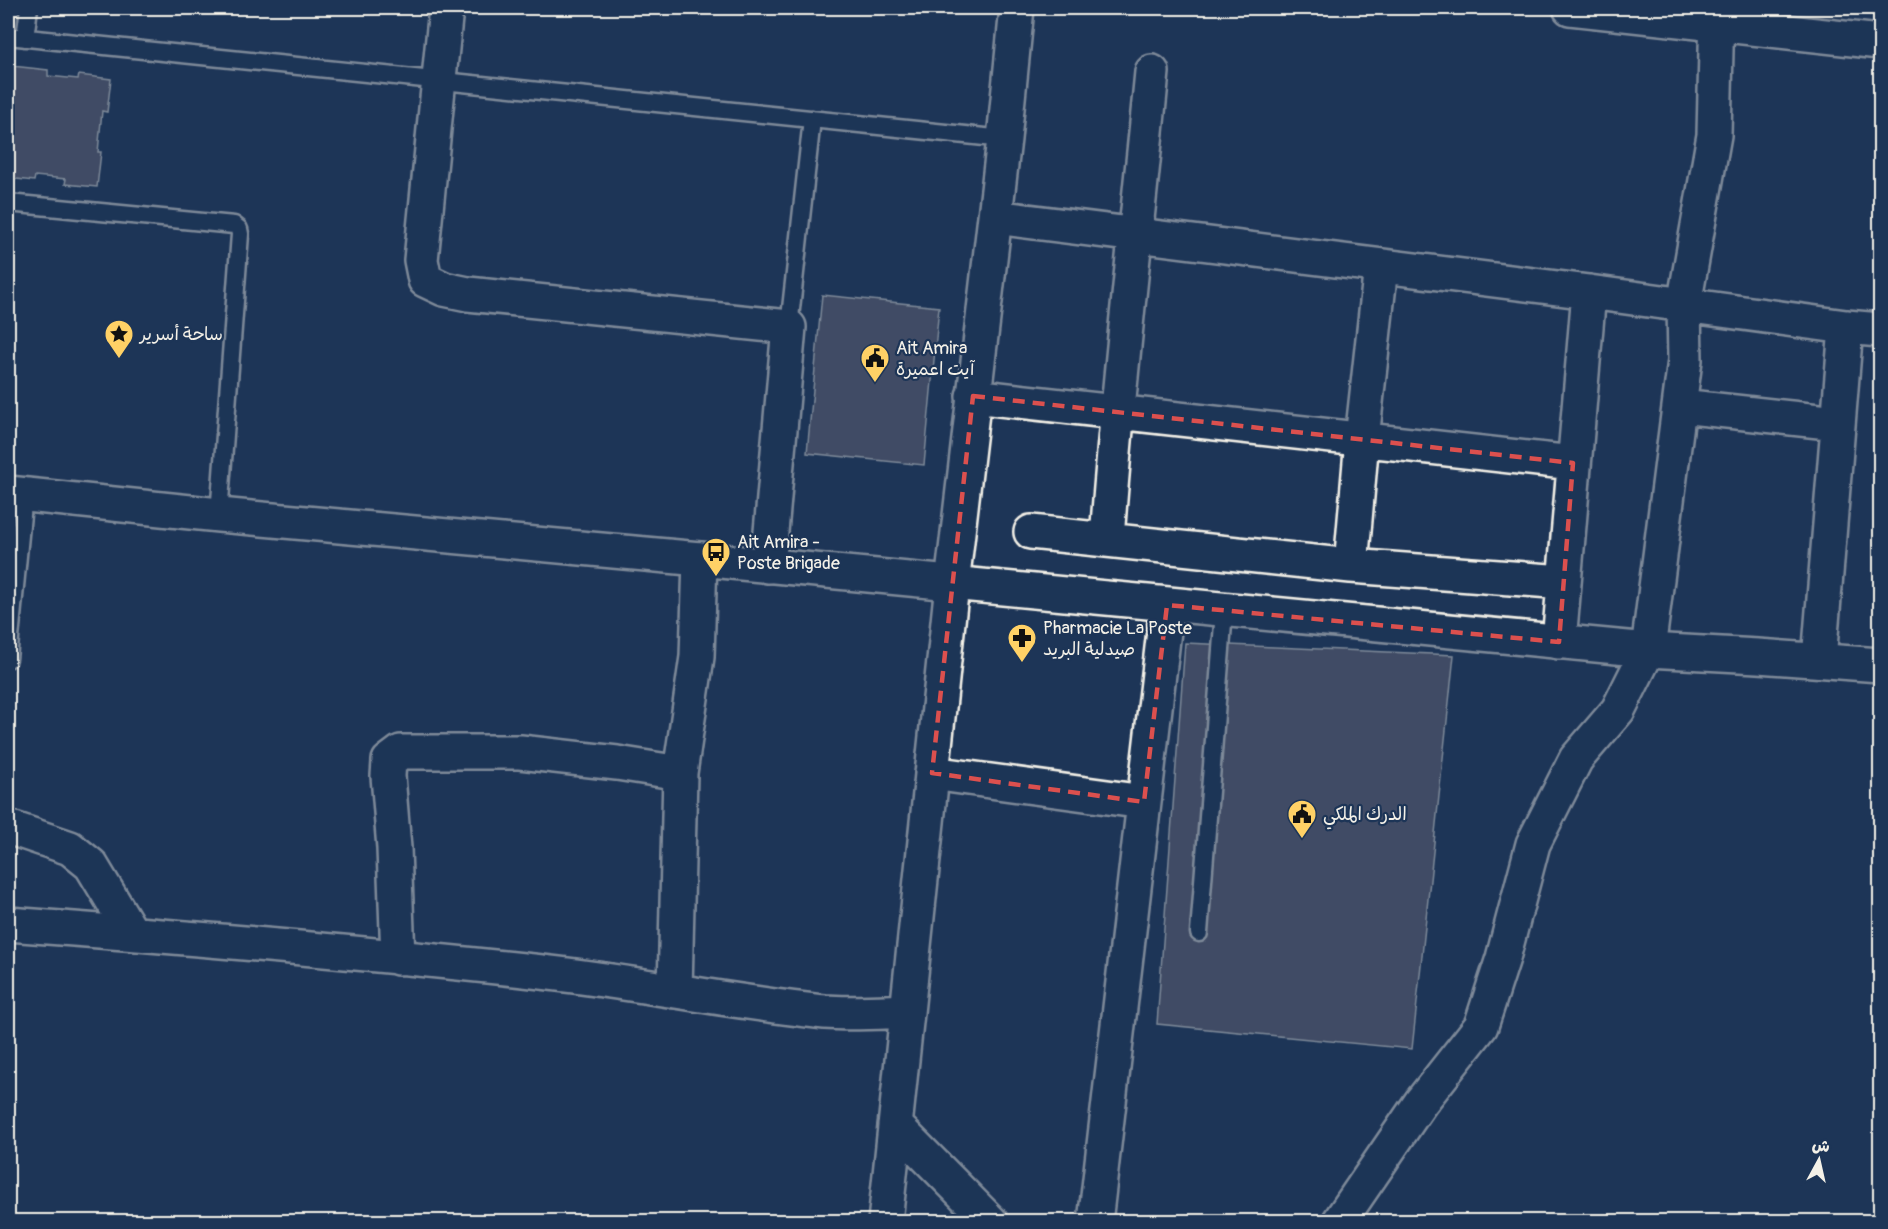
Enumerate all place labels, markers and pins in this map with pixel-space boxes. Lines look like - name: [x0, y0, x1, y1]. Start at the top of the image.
- place icon: ساحة أسرير: [103, 318, 135, 360]
- place label: ساحة أسرير: [138, 323, 223, 346]
- place label: Ait Amira آيت اعميرة: [896, 337, 976, 381]
- public building icon: Ait Amira آيت اعميرة: [859, 342, 891, 384]
- place label: Ait Amira - Poste Brigade: [737, 531, 840, 575]
- bus stop icon: Ait Amira - Poste Brigade: [700, 536, 732, 578]
- place label: Pharmacie La Poste صيدلية البريد: [1043, 617, 1192, 661]
- pharmacy icon: Pharmacie La Poste صيدلية البريد: [1006, 622, 1038, 664]
- public building icon: الدرك الملكي: [1286, 798, 1318, 840]
- place label: الدرك الملكي: [1323, 803, 1407, 830]

